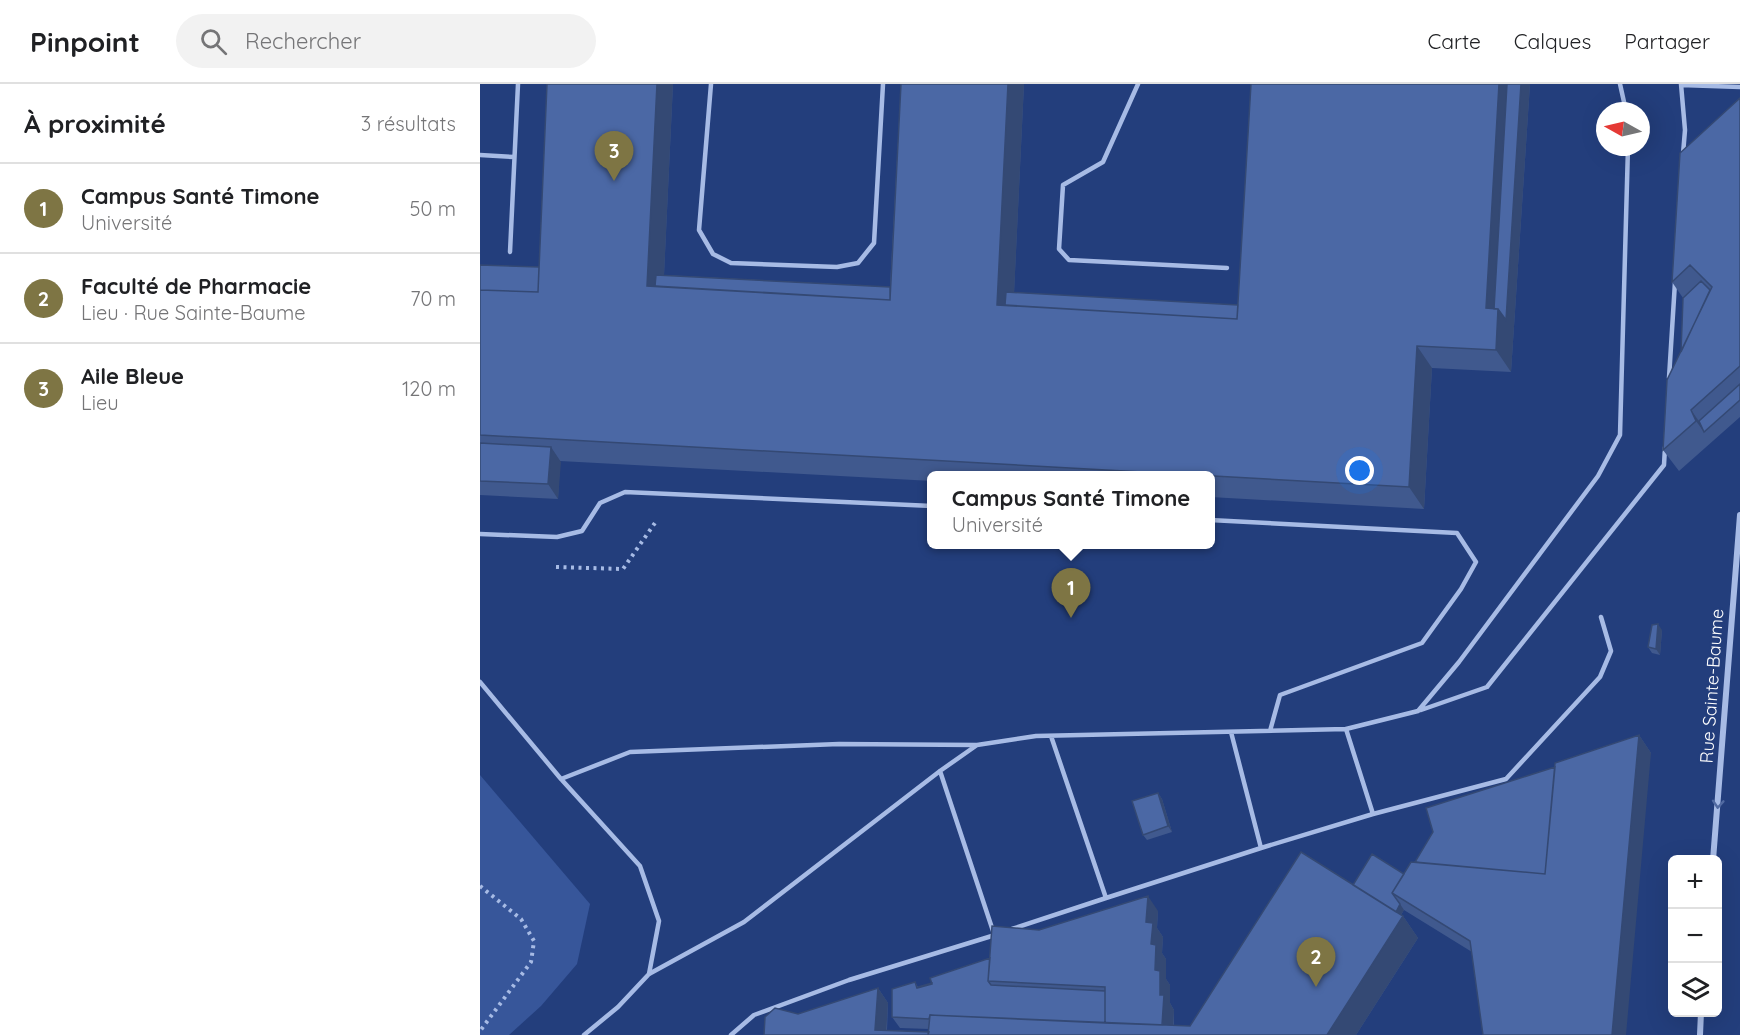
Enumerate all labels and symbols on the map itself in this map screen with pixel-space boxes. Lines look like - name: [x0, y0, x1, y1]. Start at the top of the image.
- north arrow: [1596, 102, 1650, 156]
- pin: 3: [594, 132, 634, 181]
- your location: [1345, 456, 1374, 485]
- pin: 1: [1052, 568, 1090, 618]
- street label: Rue Sainte-Baume: [1695, 608, 1728, 764]
- one-way arrow: [1711, 800, 1724, 809]
- pin: 2: [1296, 938, 1336, 987]

